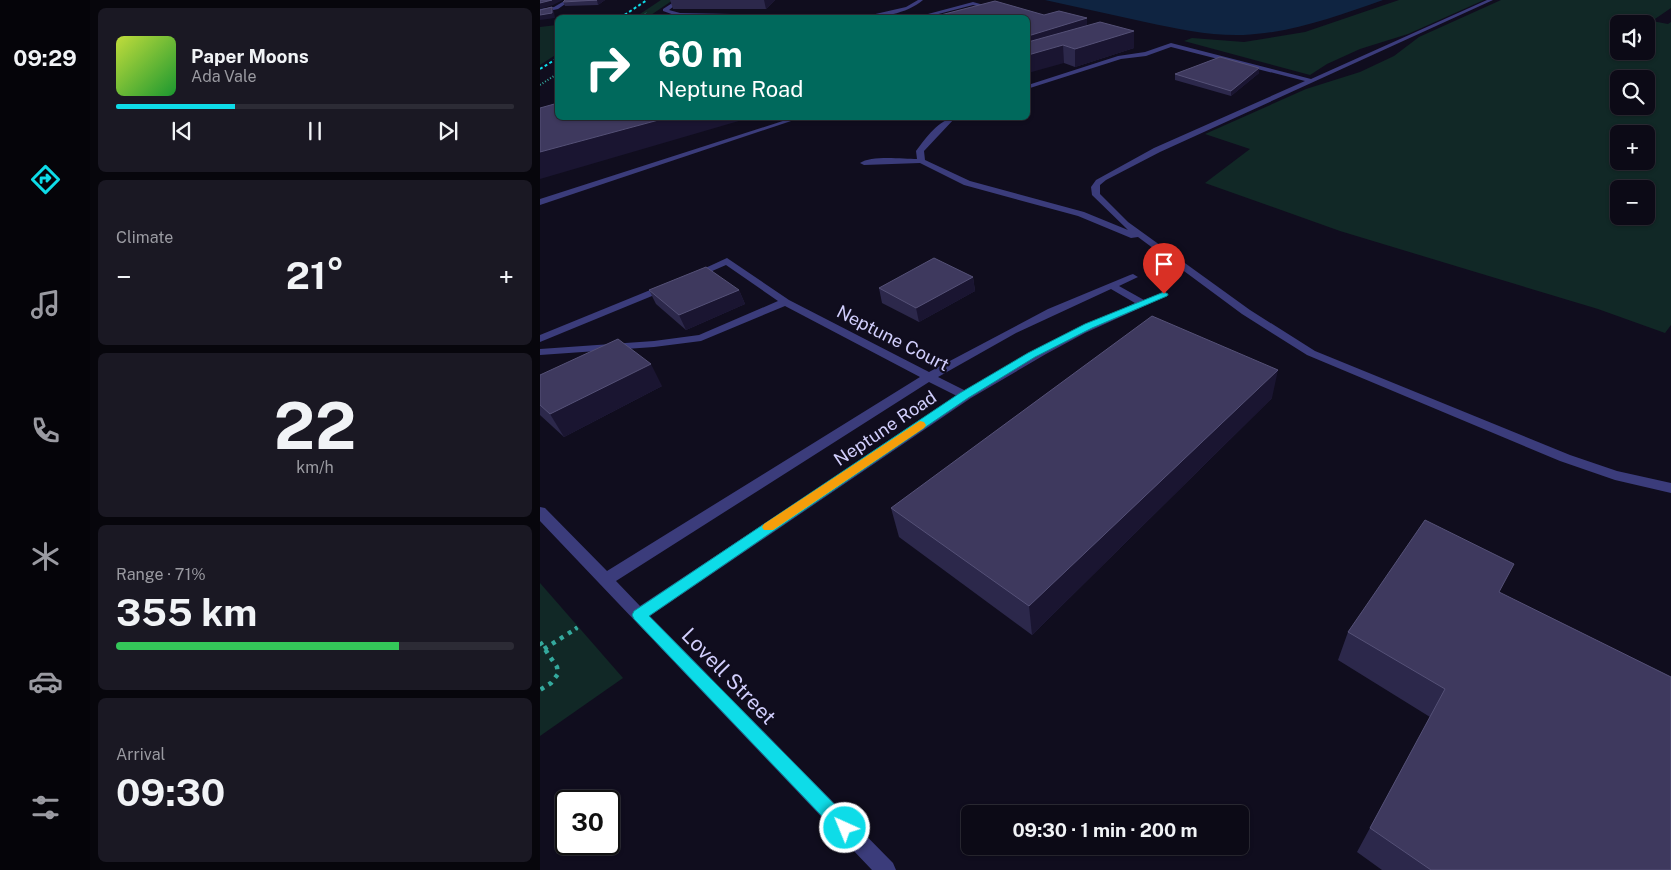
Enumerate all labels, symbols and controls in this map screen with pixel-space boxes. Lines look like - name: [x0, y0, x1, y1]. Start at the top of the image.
- map controls: [1610, 15, 1655, 225]
- button: sound: [1610, 15, 1655, 60]
- text: 60 m: [658, 34, 743, 75]
- icon: right: [575, 35, 640, 100]
- text: 09:29: [13, 45, 77, 71]
- text: Paper Moons: [191, 45, 309, 67]
- text: Ada Vale: [191, 67, 256, 86]
- button: search: [1610, 70, 1655, 115]
- text: Neptune Road: [658, 76, 803, 102]
- icon: previous: [168, 117, 196, 145]
- icon: pause: [301, 117, 329, 145]
- icon: next: [434, 117, 462, 145]
- button: +: [1610, 125, 1655, 170]
- icon: directions: [28, 162, 63, 197]
- button: −: [1610, 180, 1655, 225]
- text: Climate: [116, 228, 173, 247]
- pin: [1143, 243, 1185, 294]
- icon: arrive: [1150, 250, 1178, 278]
- text: 21°: [286, 253, 344, 298]
- text: −: [116, 260, 132, 293]
- text: +: [498, 260, 514, 293]
- icon: music: [28, 287, 63, 322]
- street label: Neptune Court: [833, 301, 953, 375]
- street label: Neptune Road: [830, 386, 940, 470]
- text: 22: [274, 387, 356, 464]
- icon: phone: [28, 413, 63, 448]
- text: km/h: [296, 458, 334, 477]
- icon: climate: [28, 539, 63, 574]
- text: Range · 71%: [116, 565, 206, 584]
- text: 355 km: [116, 590, 257, 635]
- street label: Lovell Street: [677, 623, 781, 729]
- icon: car: [28, 664, 63, 699]
- text: Arrival: [116, 745, 165, 764]
- text: 09:30: [116, 770, 225, 815]
- icon: filters: [28, 790, 63, 825]
- speed limit sign: 30: [555, 790, 620, 855]
- position arrow: [818, 801, 870, 853]
- text: 09:30 · 1 min · 200 m: [1012, 819, 1198, 841]

